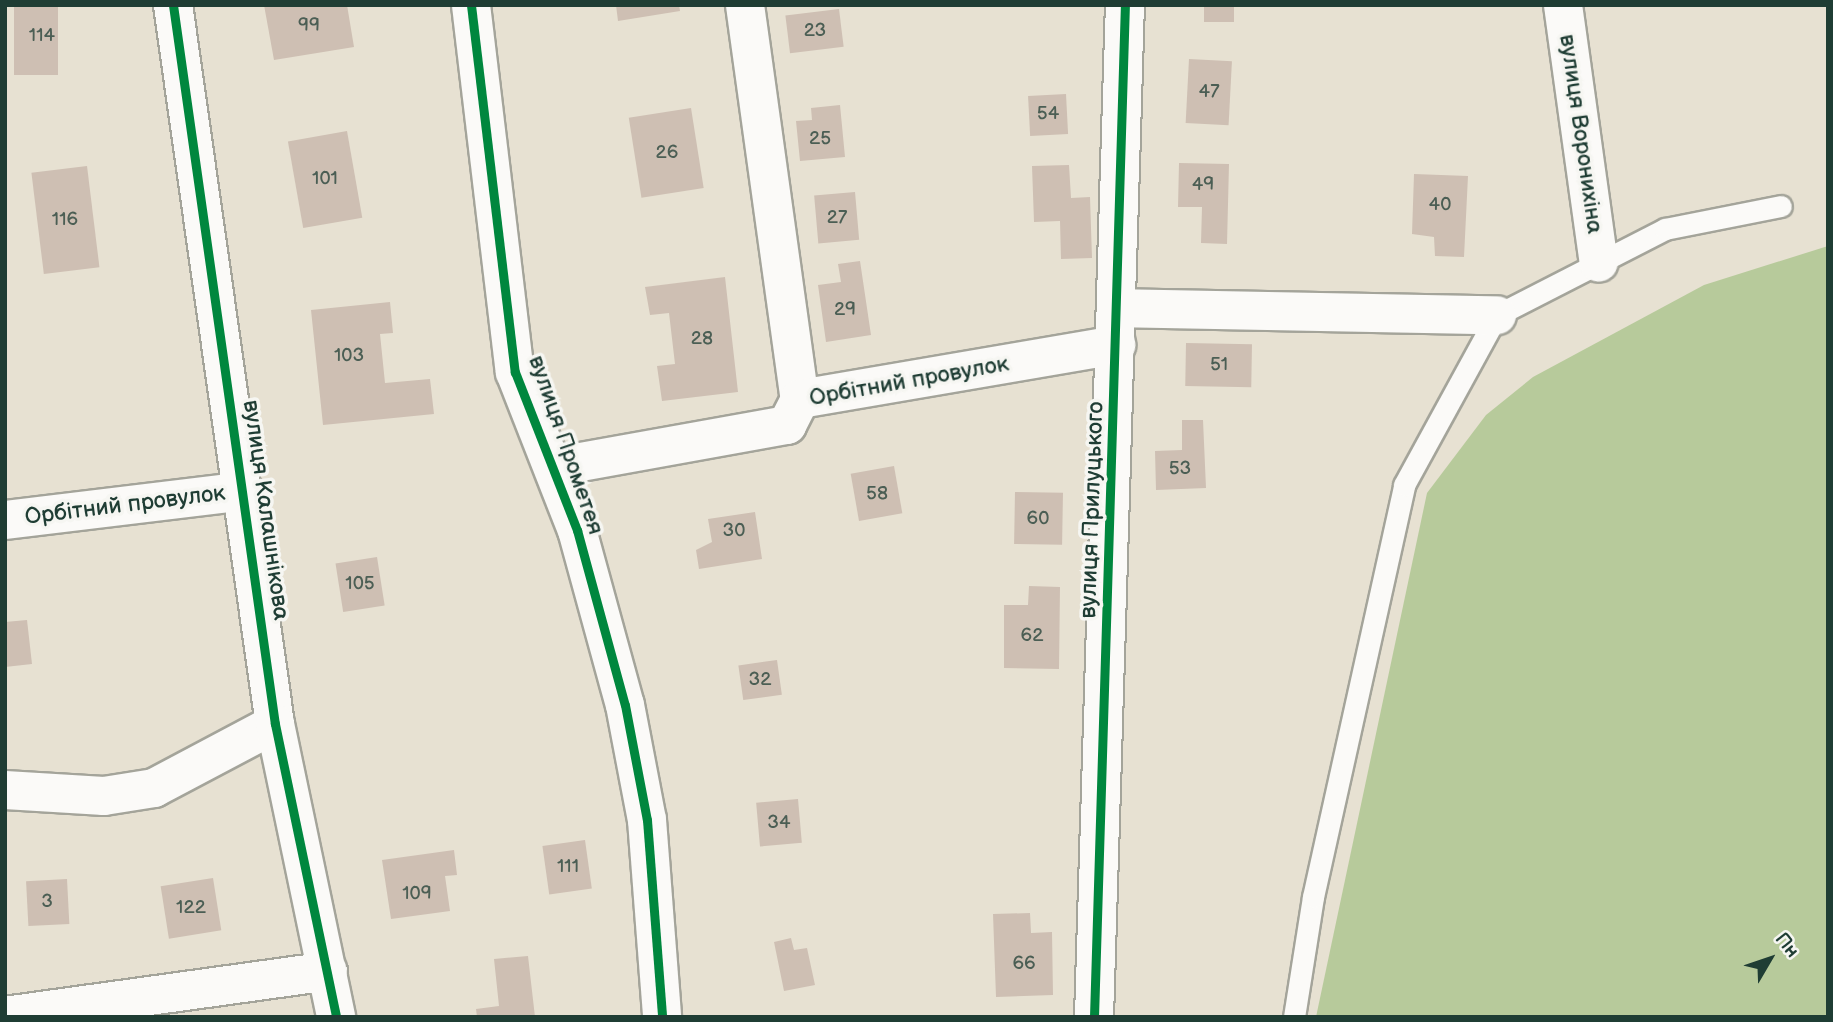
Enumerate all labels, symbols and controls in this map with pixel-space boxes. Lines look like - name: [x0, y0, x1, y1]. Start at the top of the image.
- house number: 99: [298, 15, 320, 37]
- house number: 23: [804, 20, 826, 42]
- house number: 114: [29, 25, 55, 47]
- street label: вулиця Воронихіна: [1553, 32, 1609, 236]
- house number: 47: [1199, 81, 1219, 103]
- house number: 54: [1037, 103, 1059, 125]
- house number: 25: [809, 128, 831, 150]
- house number: 26: [656, 142, 678, 164]
- house number: 101: [312, 168, 338, 190]
- house number: 49: [1192, 174, 1214, 196]
- house number: 40: [1429, 194, 1451, 216]
- house number: 27: [827, 207, 847, 229]
- house number: 116: [52, 209, 78, 231]
- house number: 29: [834, 299, 856, 321]
- house number: 28: [691, 328, 713, 350]
- house number: 103: [334, 345, 364, 367]
- street label: Орбітний провулок: [807, 350, 1011, 412]
- street label: вулиця Прометея: [522, 352, 610, 538]
- house number: 51: [1210, 354, 1228, 376]
- street label: вулиця Калашнікова: [237, 398, 295, 622]
- street label: вулиця Прилуцького: [1074, 401, 1110, 619]
- house number: 53: [1169, 458, 1191, 480]
- street label: Орбітний провулок: [23, 479, 227, 531]
- house number: 58: [866, 483, 888, 505]
- house number: 60: [1027, 508, 1049, 530]
- house number: 30: [723, 520, 745, 542]
- house number: 105: [345, 573, 375, 595]
- house number: 62: [1021, 625, 1043, 647]
- house number: 32: [749, 669, 771, 691]
- house number: 34: [767, 812, 791, 834]
- house number: 111: [557, 856, 579, 878]
- house number: 109: [402, 883, 432, 905]
- house number: 3: [41, 891, 53, 913]
- house number: 122: [176, 897, 206, 919]
- north arrow: [1735, 924, 1805, 994]
- text: Пн: [1770, 928, 1804, 963]
- house number: 66: [1012, 953, 1036, 975]

